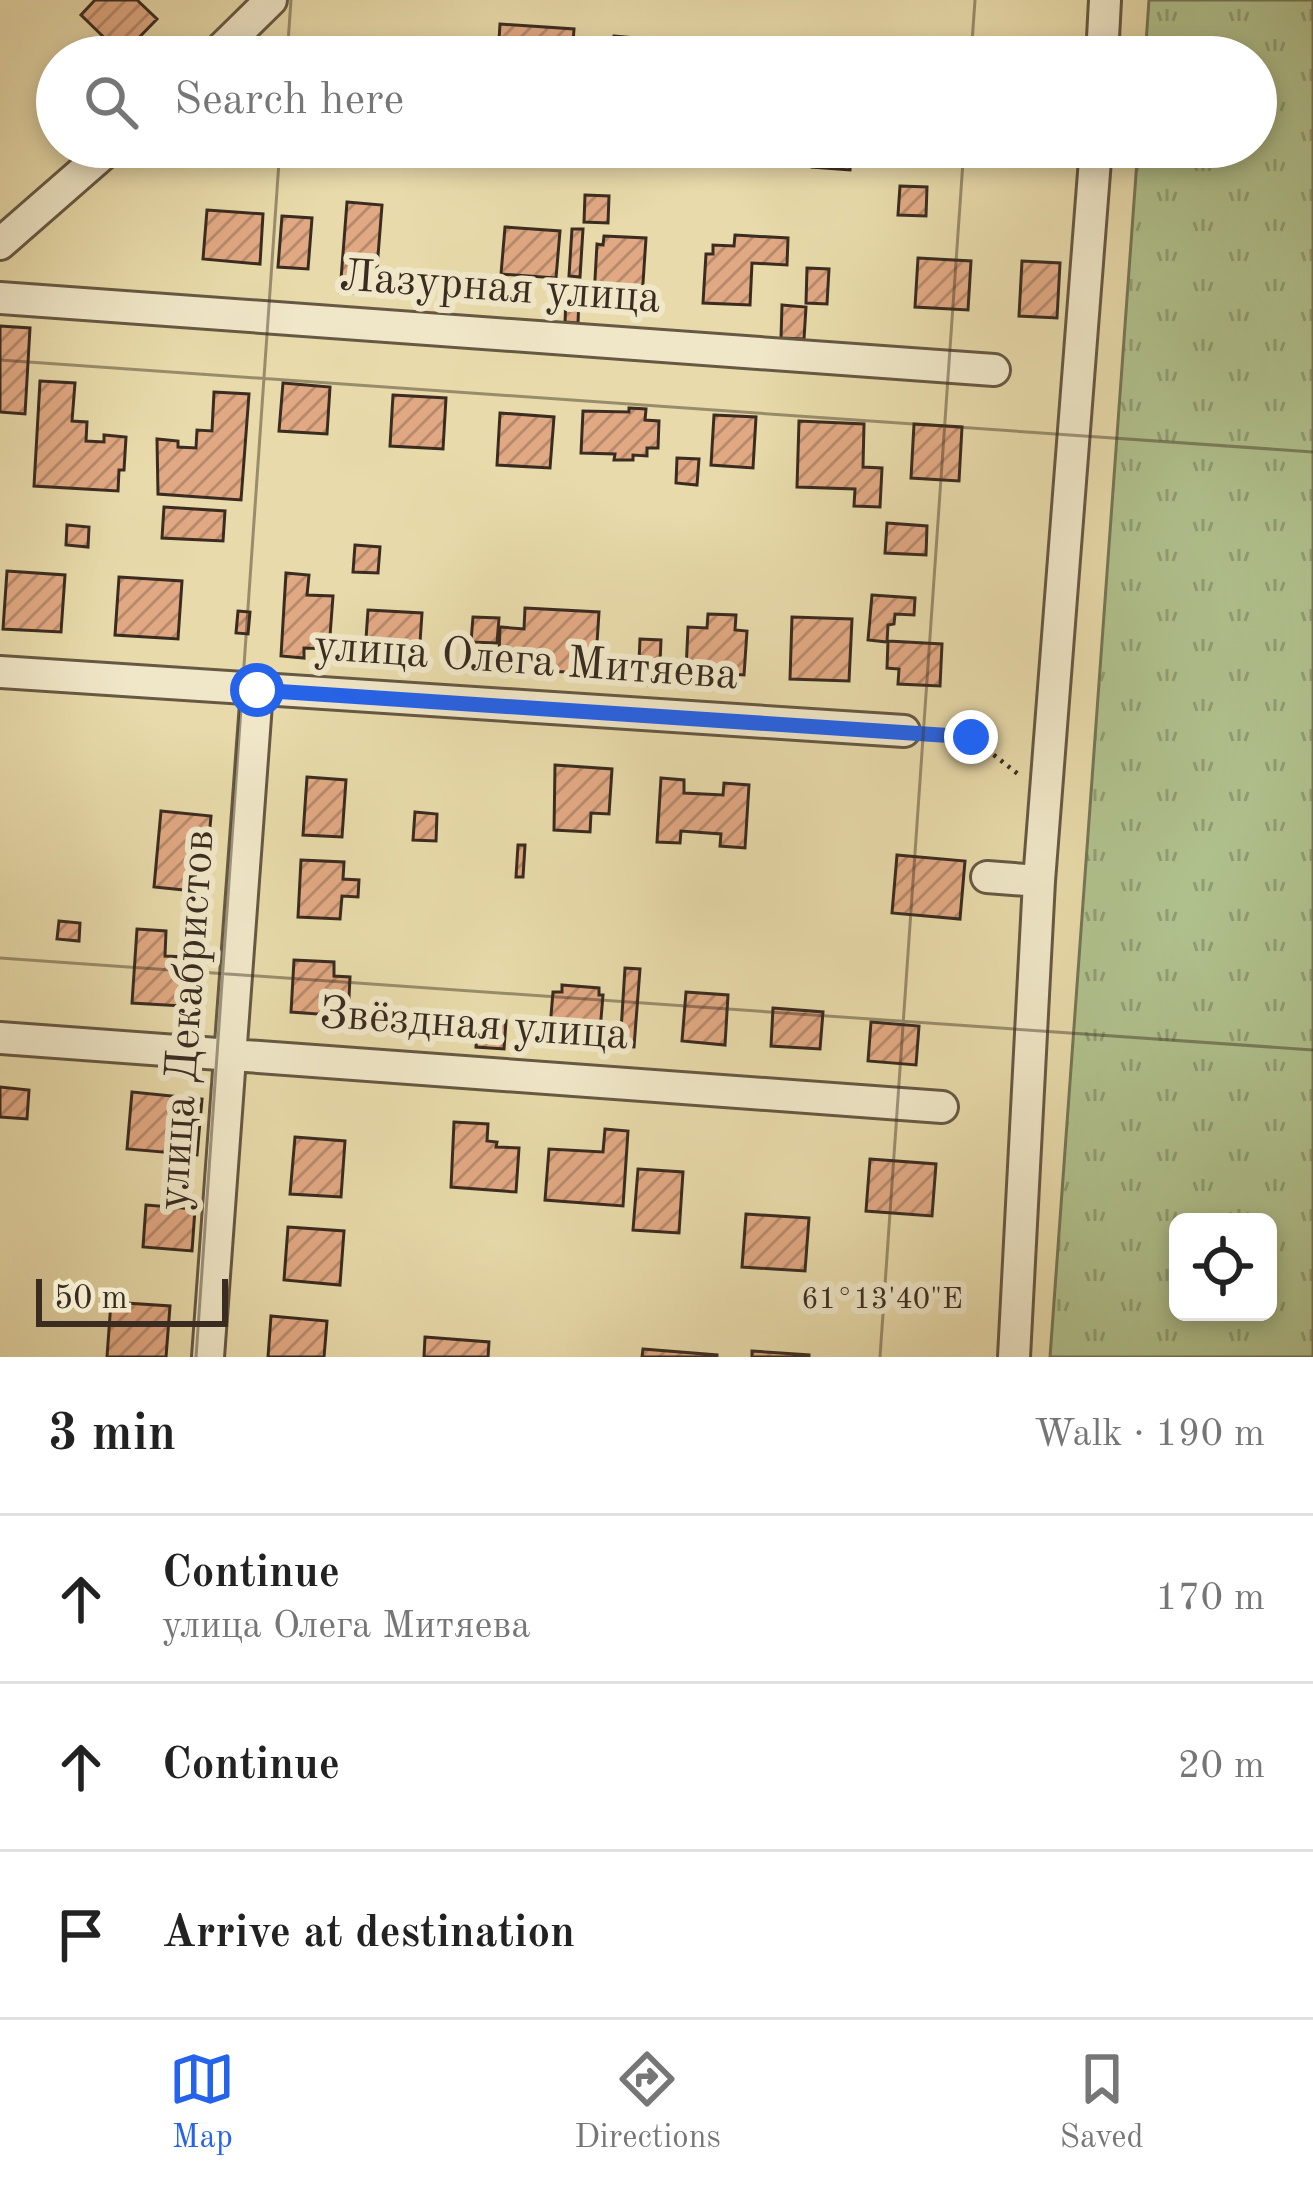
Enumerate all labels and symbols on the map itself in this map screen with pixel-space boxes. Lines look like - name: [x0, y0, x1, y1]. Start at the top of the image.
- street label: Лазурная улица: [338, 255, 662, 323]
- street label: улица Олега Митяева: [312, 625, 740, 699]
- route start: [230, 663, 284, 717]
- route end: [944, 710, 998, 764]
- street label: улица Декабристов: [152, 828, 224, 1212]
- street label: Звёздная улица: [318, 993, 630, 1059]
- scale bar: [36, 1273, 228, 1326]
- text: 61°13'40"E: [801, 1285, 963, 1315]

